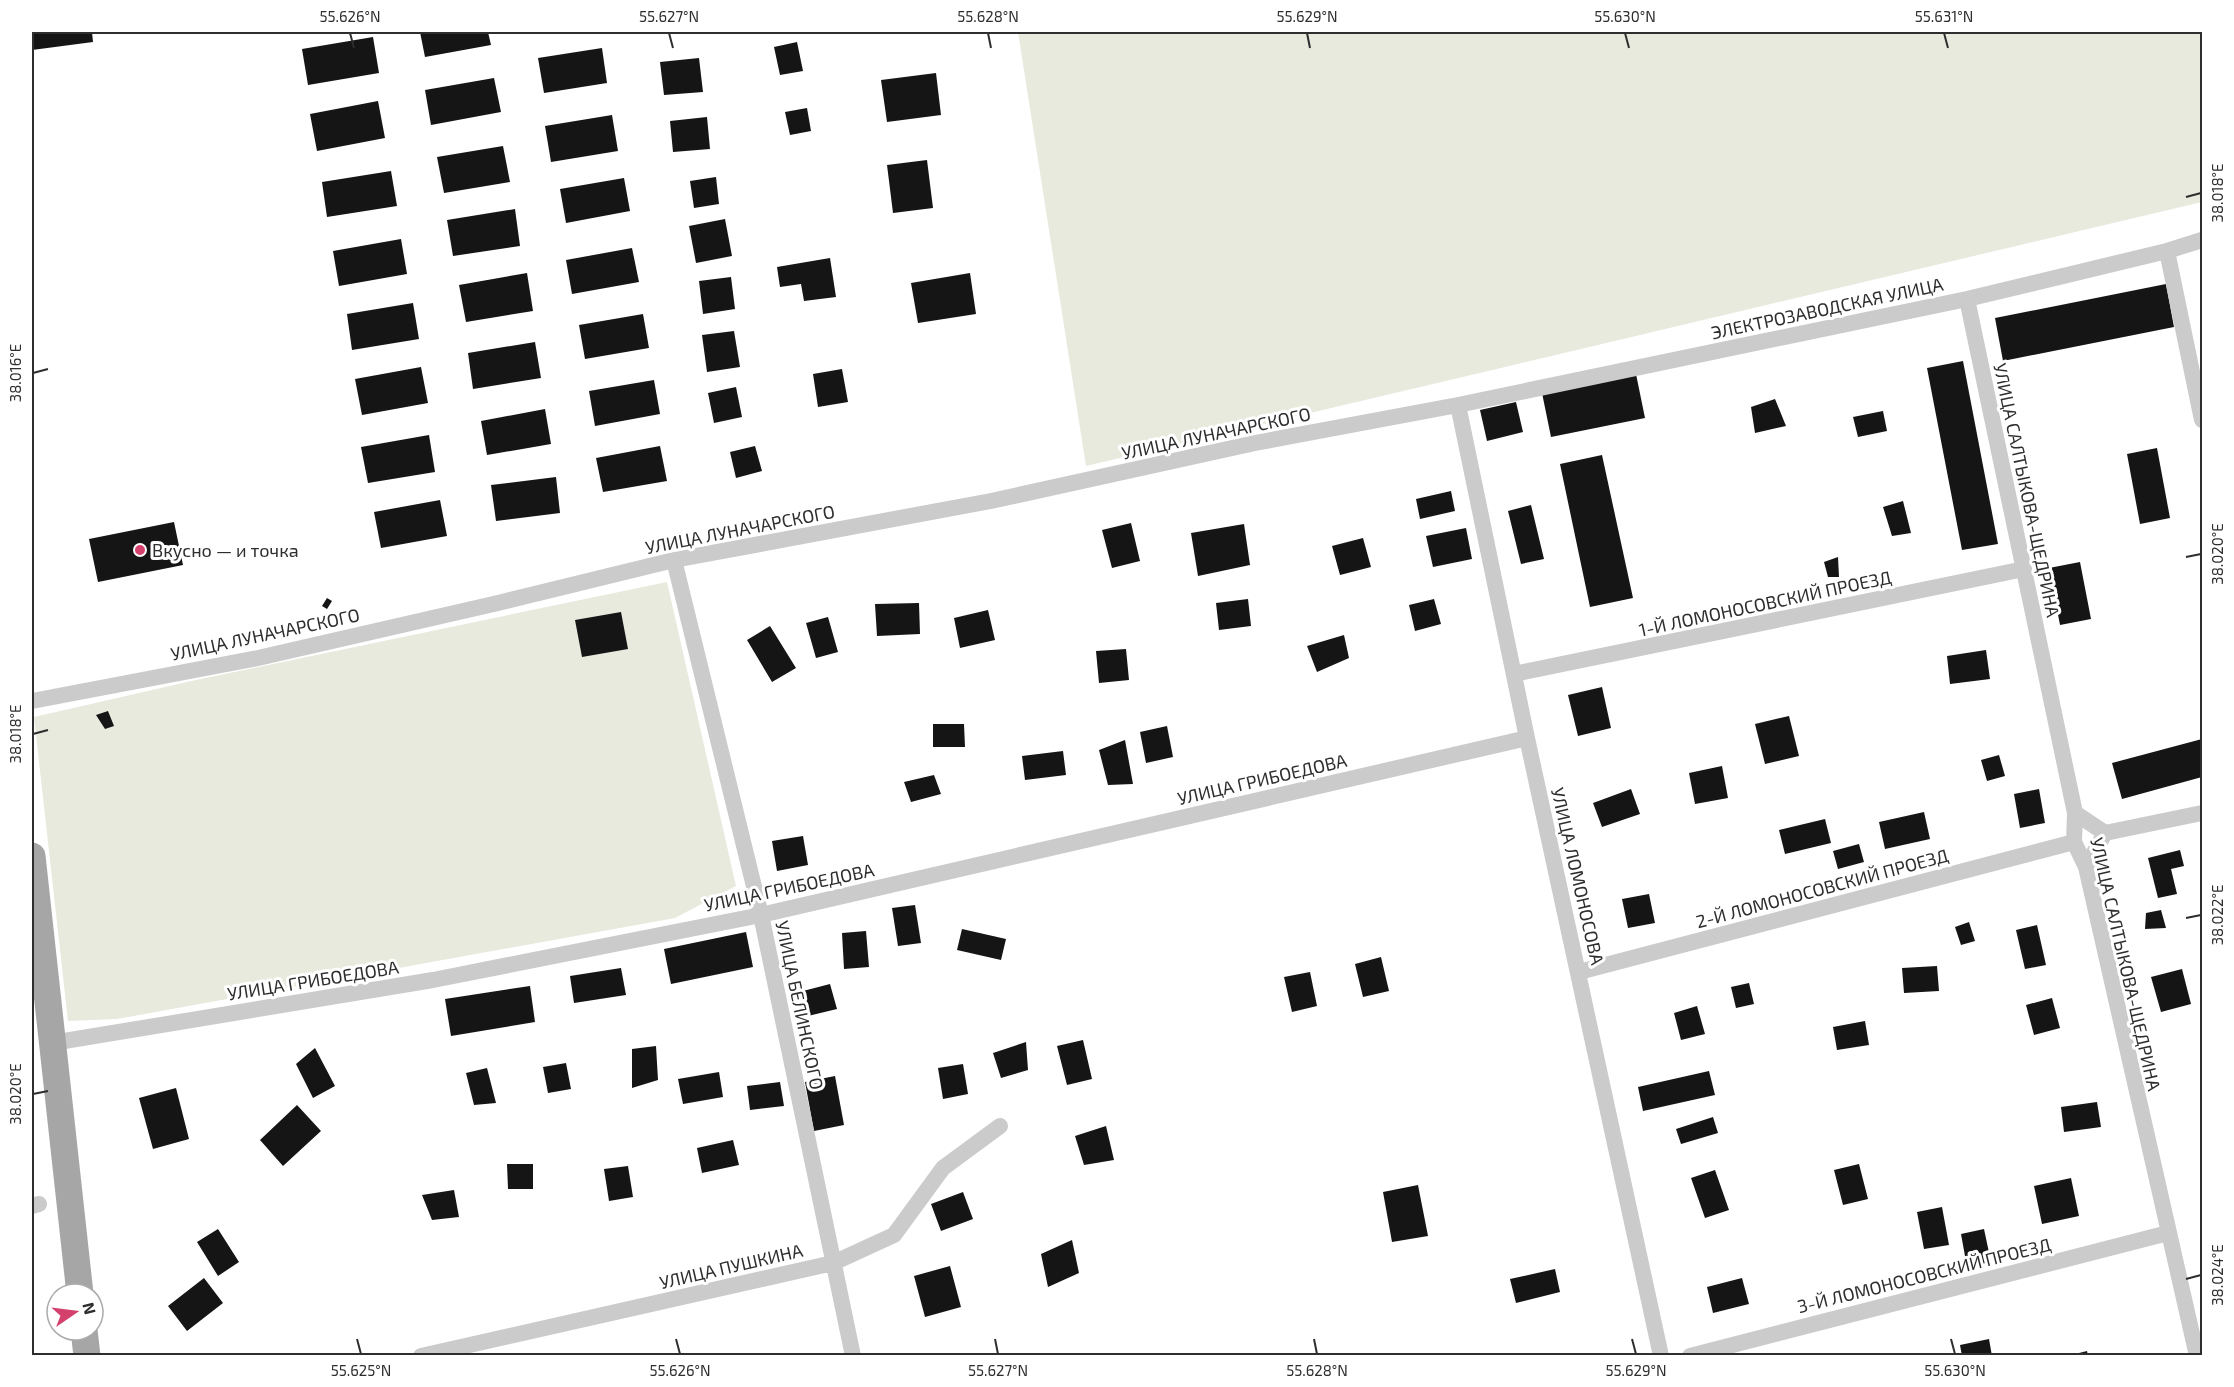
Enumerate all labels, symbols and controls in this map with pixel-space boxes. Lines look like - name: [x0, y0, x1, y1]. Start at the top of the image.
- text: 55.626°N: [319, 7, 381, 25]
- text: 55.627°N: [639, 7, 699, 25]
- text: 55.628°N: [957, 7, 1019, 25]
- text: 55.629°N: [1276, 7, 1338, 25]
- text: 55.630°N: [1594, 7, 1656, 25]
- text: 55.631°N: [1915, 7, 1973, 25]
- text: 38.018°E: [2208, 164, 2226, 222]
- street label: ЭЛЕКТРОЗАВОДСКАЯ УЛИЦА: [1709, 272, 1946, 343]
- text: 38.016°E: [6, 344, 24, 402]
- street label: УЛИЦА САЛТЫКОВА-ЩЕДРИНА: [1989, 361, 2065, 620]
- street label: УЛИЦА ЛУНАЧАРСКОГО: [1119, 402, 1313, 464]
- street label: УЛИЦА ЛУНАЧАРСКОГО: [643, 500, 837, 558]
- text: 38.020°E: [2208, 523, 2226, 585]
- place label: Вкусно — и точка: [152, 539, 299, 561]
- marker: Вкусно — и точка: [133, 543, 147, 557]
- street label: 1-Й ЛОМОНОСОВСКИЙ ПРОЕЗД: [1637, 565, 1893, 641]
- street label: УЛИЦА ЛУНАЧАРСКОГО: [168, 603, 362, 665]
- text: 38.018°E: [6, 705, 24, 763]
- street label: УЛИЦА ГРИБОЕДОВА: [1175, 749, 1350, 809]
- street label: УЛИЦА ЛОМОНОСОВА: [1547, 785, 1609, 968]
- street label: УЛИЦА САЛТЫКОВА-ЩЕДРИНА: [2086, 835, 2166, 1093]
- street label: 2-Й ЛОМОНОСОВСКИЙ ПРОЕЗД: [1693, 844, 1951, 932]
- street label: УЛИЦА ГРИБОЕДОВА: [702, 858, 877, 916]
- text: 38.022°E: [2208, 885, 2226, 945]
- street label: УЛИЦА БЕЛИНСКОГО: [771, 919, 829, 1091]
- street label: УЛИЦА ГРИБОЕДОВА: [226, 955, 401, 1004]
- text: 38.020°E: [6, 1063, 24, 1125]
- street label: 3-Й ЛОМОНОСОВСКИЙ ПРОЕЗД: [1795, 1233, 2053, 1317]
- street label: УЛИЦА ПУШКИНА: [657, 1239, 806, 1293]
- text: 38.024°E: [2208, 1244, 2226, 1306]
- north arrow: [45, 1282, 105, 1342]
- text: N: [79, 1300, 101, 1316]
- text: 55.625°N: [331, 1361, 391, 1379]
- text: 55.626°N: [649, 1361, 711, 1379]
- text: 55.627°N: [968, 1361, 1028, 1379]
- text: 55.628°N: [1286, 1361, 1348, 1379]
- text: 55.629°N: [1605, 1361, 1667, 1379]
- text: 55.630°N: [1924, 1361, 1986, 1379]

